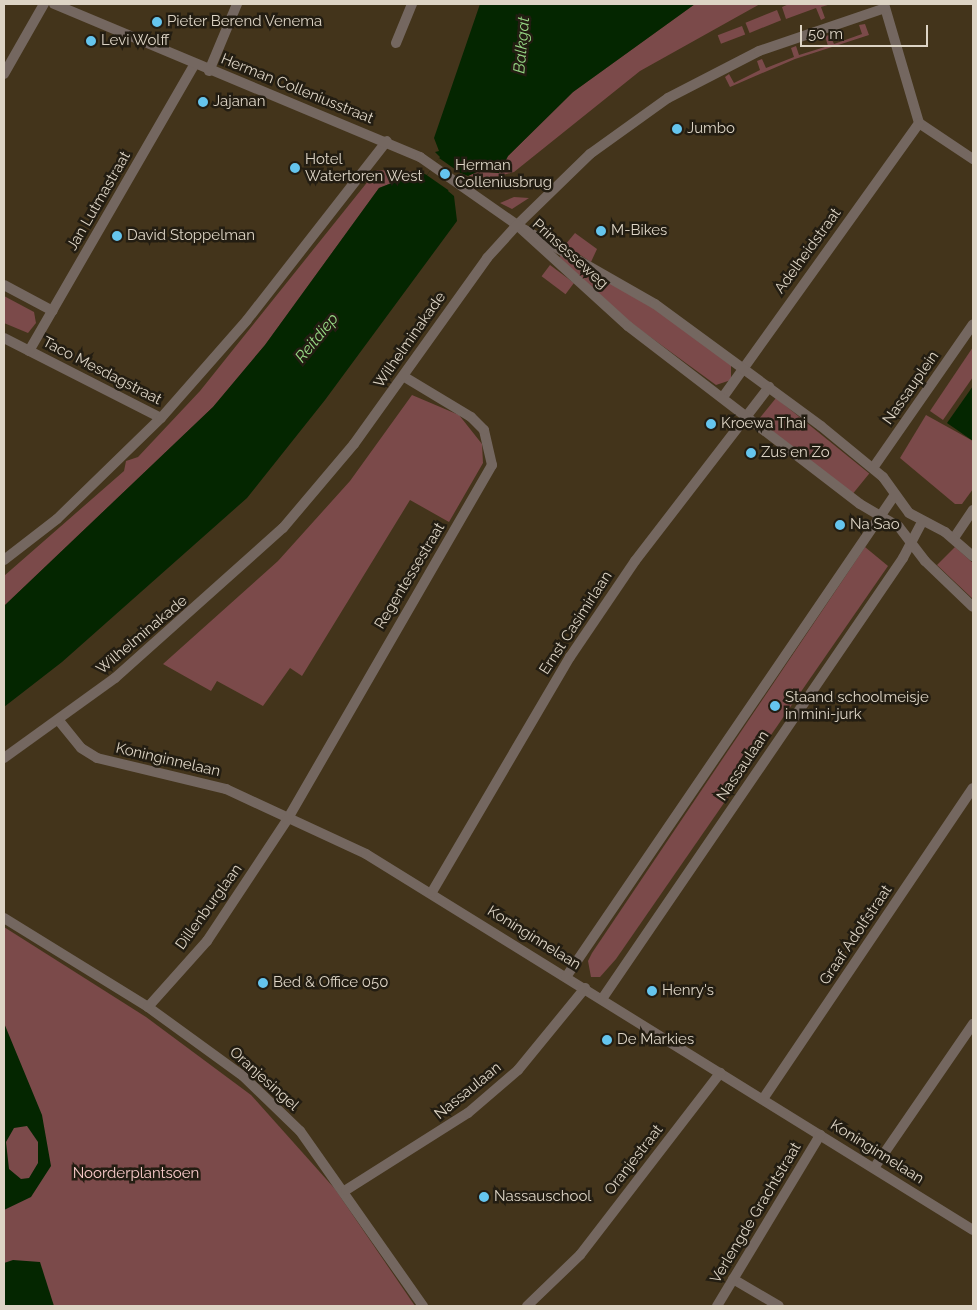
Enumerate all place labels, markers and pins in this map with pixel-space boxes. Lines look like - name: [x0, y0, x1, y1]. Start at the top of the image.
- place label: Pieter Berend Venema: [167, 13, 323, 31]
- marker: Pieter Berend Venema: [151, 16, 163, 28]
- place label: Levi Wolff: [101, 32, 170, 50]
- marker: Levi Wolff: [85, 35, 97, 47]
- place label: Jajanan: [213, 93, 265, 111]
- marker: Jajanan: [197, 96, 209, 108]
- place label: Jumbo: [687, 120, 735, 138]
- marker: Jumbo: [671, 123, 683, 135]
- place label: Hotel Watertoren West: [305, 150, 423, 185]
- place label: Herman Colleniusbrug: [455, 156, 552, 191]
- marker: Hotel Watertoren West: [289, 162, 301, 174]
- marker: Herman Colleniusbrug: [439, 168, 451, 180]
- place label: M-Bikes: [611, 222, 667, 240]
- marker: M-Bikes: [595, 225, 607, 237]
- place label: David Stoppelman: [127, 227, 255, 245]
- marker: David Stoppelman: [111, 230, 123, 242]
- place label: Kroewa Thai: [721, 415, 807, 433]
- marker: Kroewa Thai: [705, 418, 717, 430]
- place label: Zus en Zo: [761, 444, 830, 462]
- marker: Zus en Zo: [745, 447, 757, 459]
- place label: Na Sao: [850, 516, 900, 534]
- marker: Na Sao: [834, 519, 846, 531]
- place label: Staand schoolmeisje in mini-jurk: [785, 688, 929, 723]
- marker: Staand schoolmeisje in mini-jurk: [769, 700, 781, 712]
- place label: Bed & Office 050: [273, 974, 388, 992]
- marker: Bed & Office 050: [257, 977, 269, 989]
- place label: Henry's: [662, 982, 714, 1000]
- marker: Henry's: [646, 985, 658, 997]
- place label: De Markies: [617, 1031, 694, 1049]
- marker: De Markies: [601, 1034, 613, 1046]
- place label: Nassauschool: [494, 1188, 591, 1206]
- marker: Nassauschool: [478, 1191, 490, 1203]

